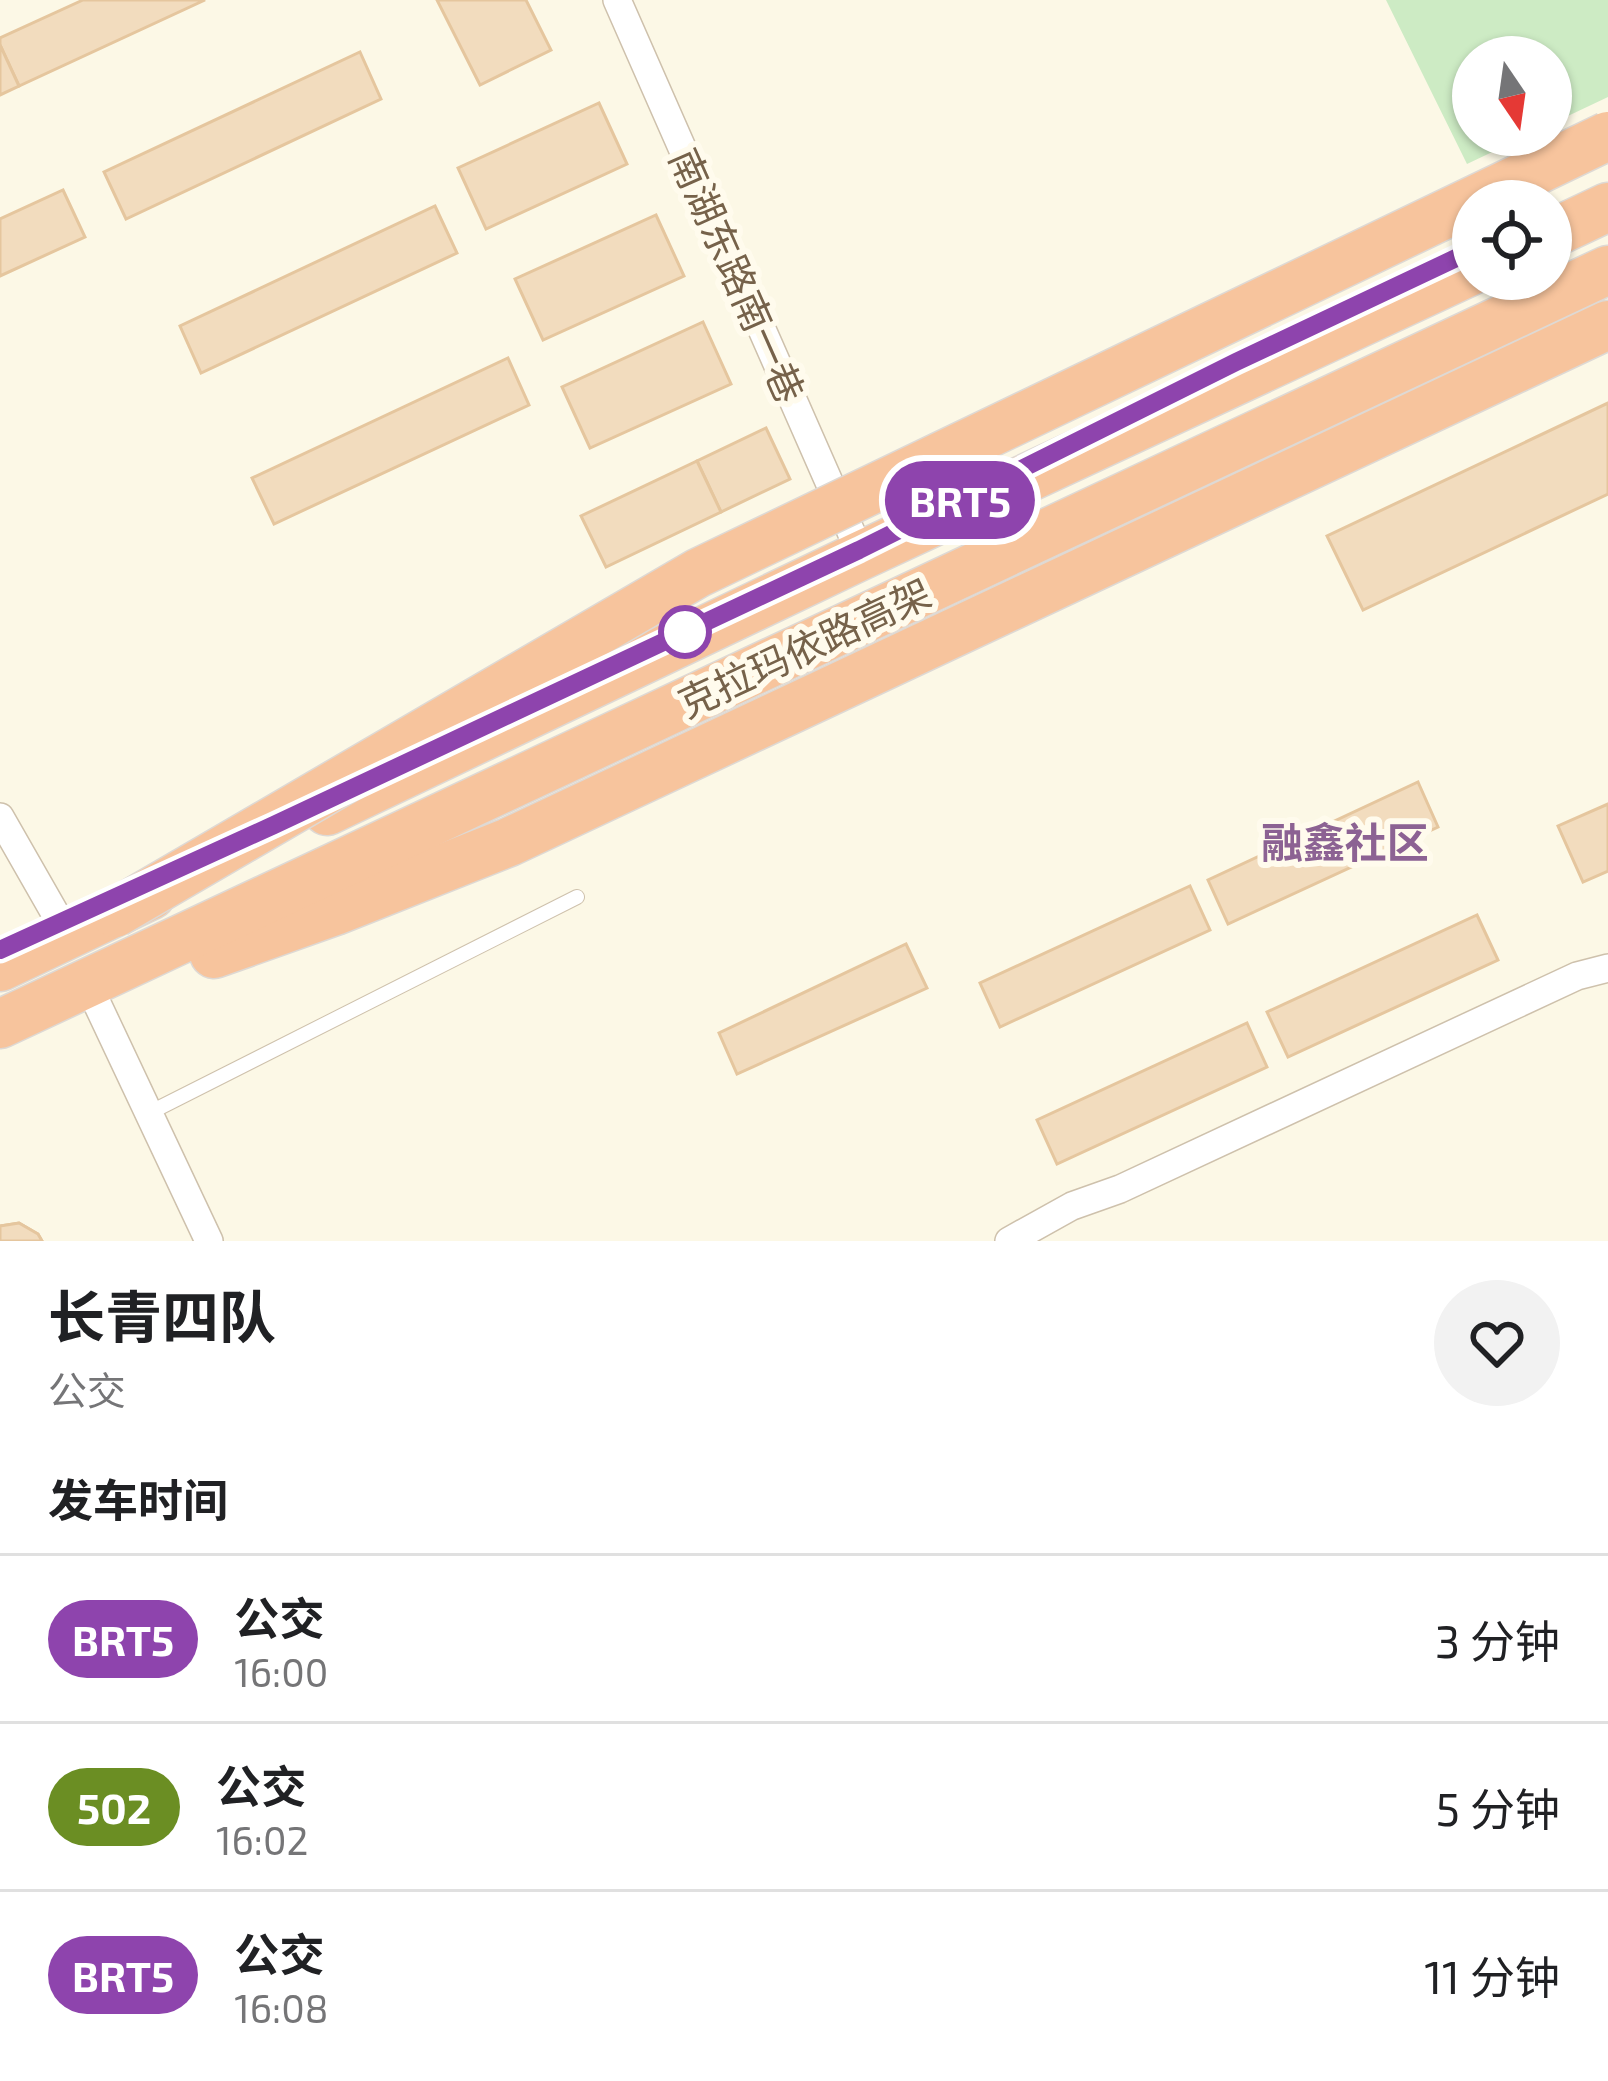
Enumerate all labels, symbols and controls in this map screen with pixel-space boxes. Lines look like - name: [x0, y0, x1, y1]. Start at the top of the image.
- north arrow: [1452, 36, 1572, 156]
- map controls: [1452, 36, 1572, 300]
- street label: 南湖东路南一巷: [661, 141, 815, 409]
- button: locate: [1452, 180, 1572, 300]
- line badge: BRT5: [876, 461, 1044, 539]
- text: BRT5: [909, 475, 1011, 525]
- street label: 克拉玛依路高架: [670, 568, 938, 726]
- unlabelled marker: [660, 607, 710, 657]
- district label: 融鑫社区: [1261, 816, 1429, 866]
- button: heart: [1434, 1280, 1560, 1406]
- text: 长青四队: [48, 1281, 276, 1349]
- text: 公交: [48, 1366, 126, 1413]
- text: 发车时间: [48, 1472, 228, 1526]
- text: 公交: [234, 1590, 324, 1644]
- text: 3 分钟: [1435, 1613, 1560, 1667]
- text: BRT5: [72, 1614, 174, 1664]
- text: 16:00: [234, 1648, 328, 1695]
- text: 公交: [216, 1758, 306, 1812]
- text: 5 分钟: [1436, 1781, 1560, 1835]
- text: 502: [77, 1782, 151, 1832]
- text: 16:02: [216, 1816, 308, 1863]
- text: 公交: [234, 1926, 324, 1980]
- text: 11 分钟: [1424, 1949, 1560, 2003]
- text: BRT5: [72, 1950, 174, 2000]
- text: 16:08: [234, 1984, 328, 2031]

